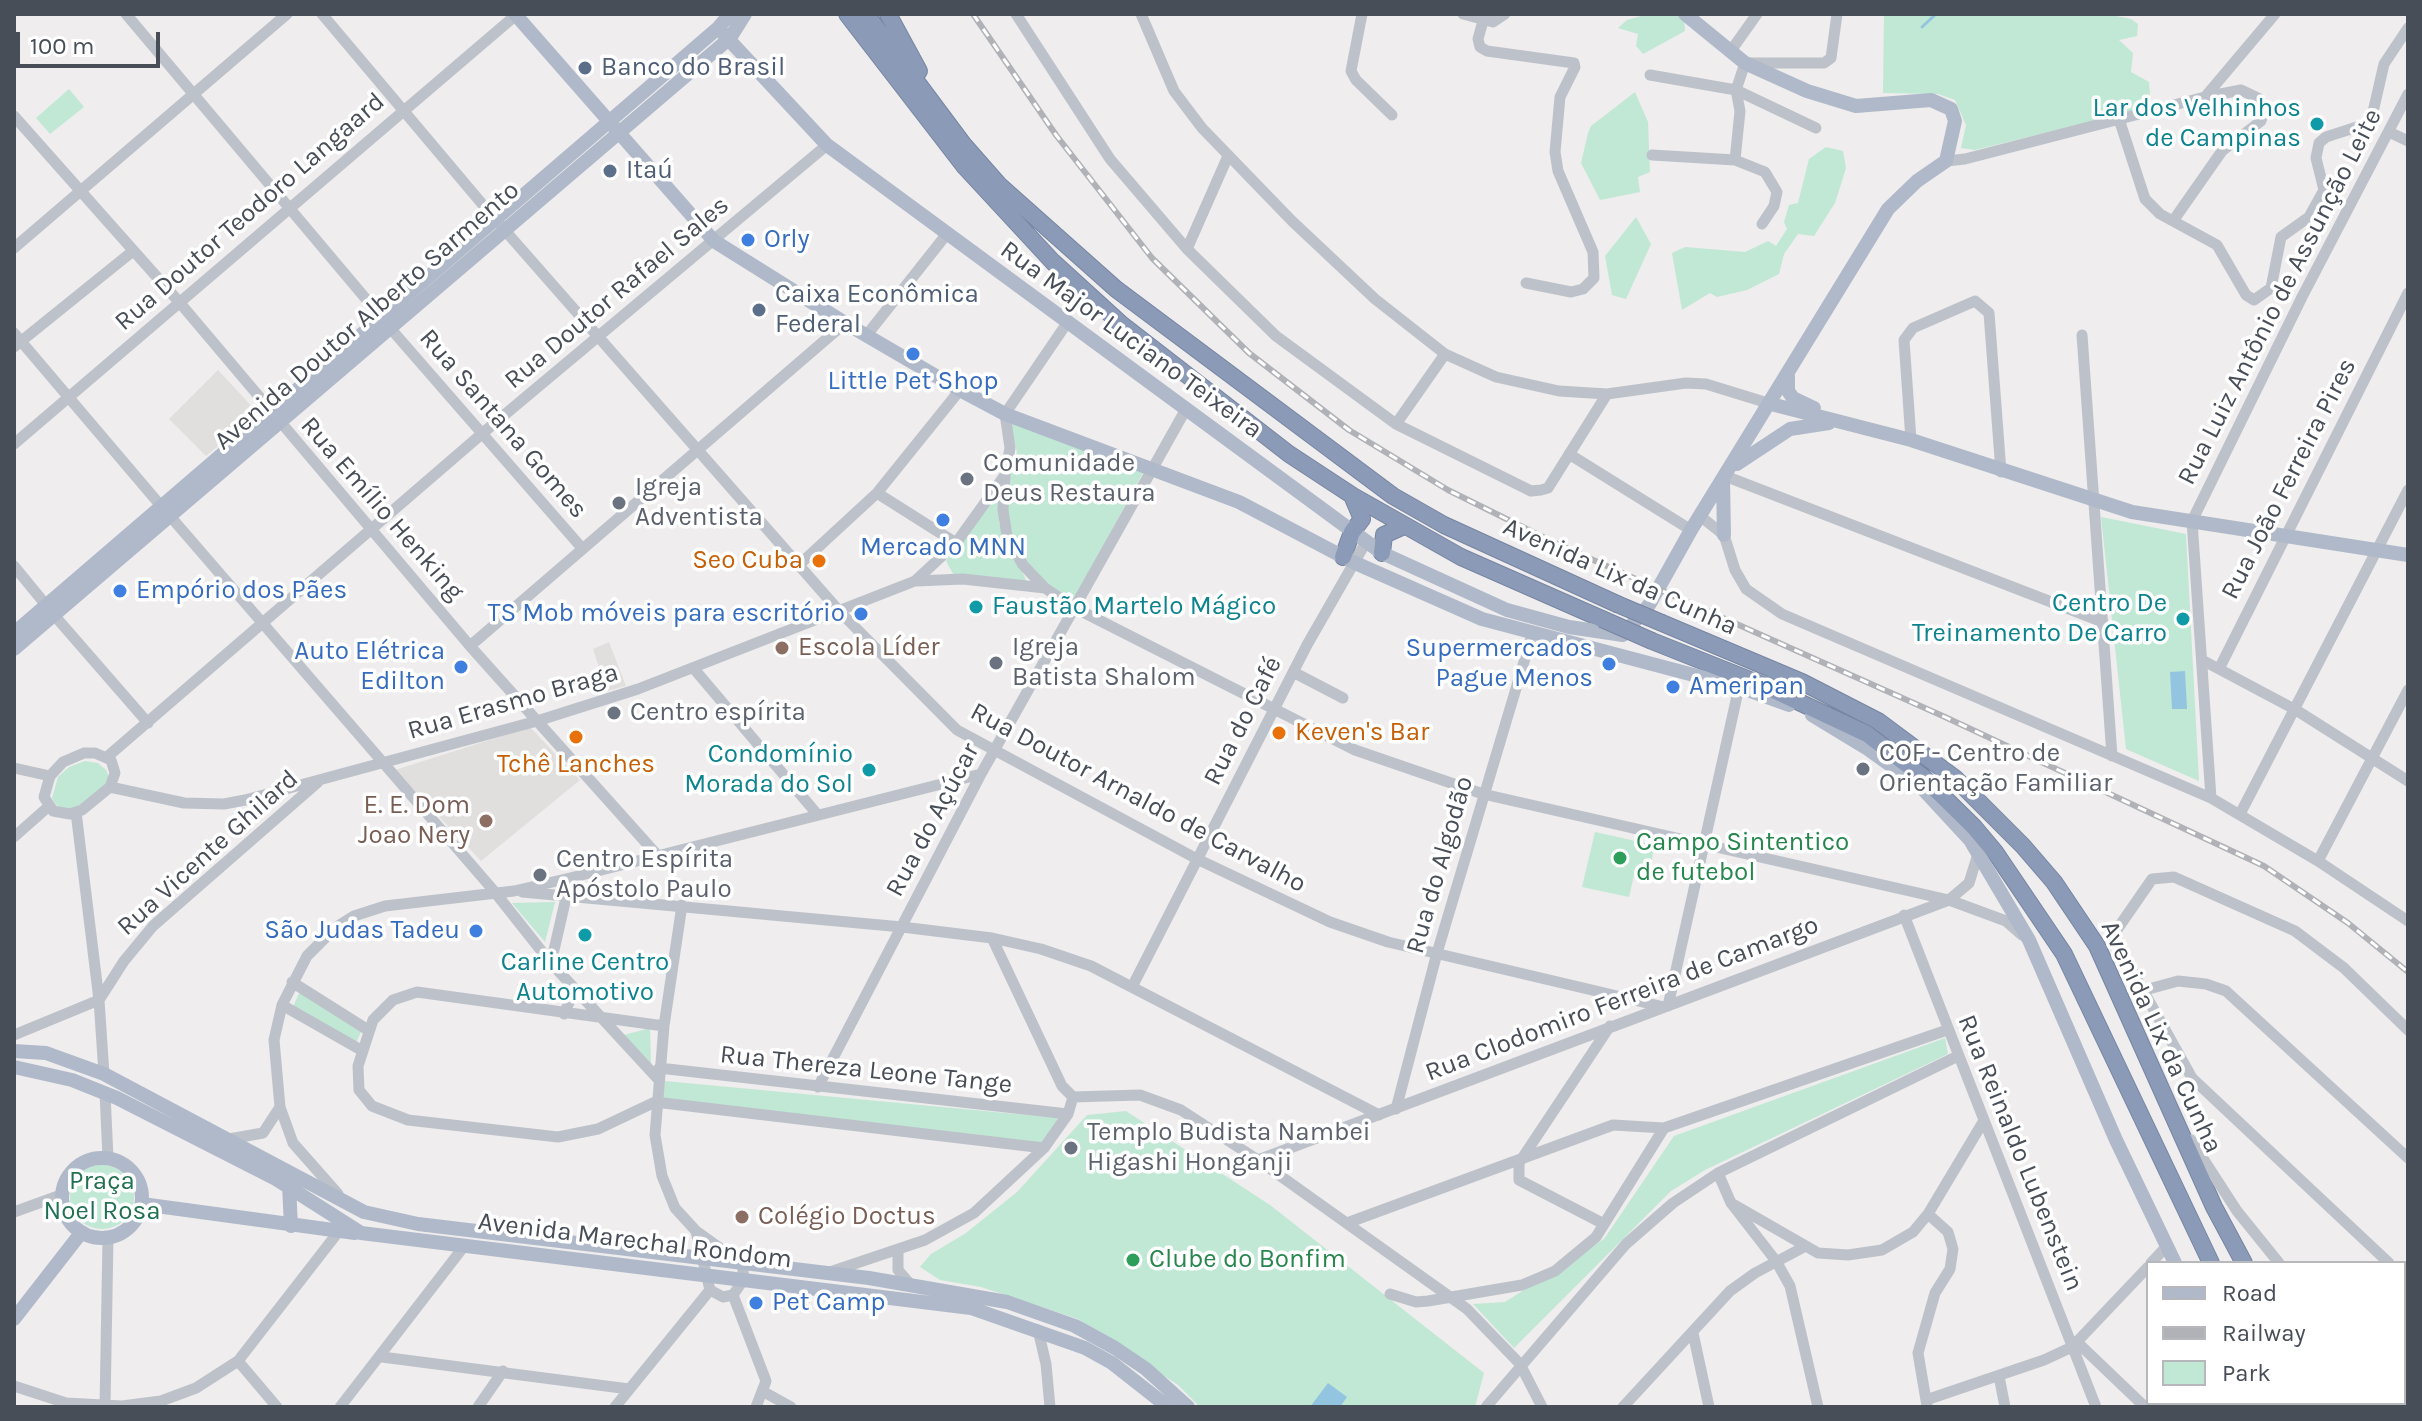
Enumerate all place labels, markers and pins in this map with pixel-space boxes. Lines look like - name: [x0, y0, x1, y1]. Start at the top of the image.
- place label: Banco do Brasil: [601, 52, 785, 84]
- marker: Banco do Brasil: [576, 59, 594, 77]
- place label: Lar dos Velhinhos de Campinas: [2092, 93, 2301, 154]
- marker: Lar dos Velhinhos de Campinas: [2308, 115, 2326, 133]
- place label: Itaú: [626, 155, 673, 187]
- marker: Itaú: [601, 162, 619, 180]
- place label: Orly: [764, 224, 810, 256]
- marker: Orly: [739, 231, 757, 249]
- place label: Caixa Econômica Federal: [775, 279, 979, 340]
- marker: Caixa Econômica Federal: [750, 301, 768, 319]
- marker: Little Pet Shop: [904, 345, 922, 363]
- place label: Little Pet Shop: [828, 366, 998, 398]
- place label: Comunidade Deus Restaura: [983, 448, 1156, 510]
- marker: Comunidade Deus Restaura: [958, 470, 976, 488]
- place label: Igreja Adventista: [635, 472, 763, 534]
- marker: Igreja Adventista: [610, 494, 628, 512]
- marker: Mercado MNN: [934, 511, 952, 529]
- place label: Mercado MNN: [860, 532, 1026, 564]
- place label: Seo Cuba: [692, 545, 803, 577]
- marker: Seo Cuba: [810, 552, 828, 570]
- place label: Empório dos Pães: [136, 575, 347, 607]
- marker: Empório dos Pães: [111, 582, 129, 600]
- place label: Centro De Treinamento De Carro: [1912, 588, 2167, 650]
- place label: Faustão Martelo Mágico: [992, 591, 1276, 623]
- place label: TS Mob móveis para escritório: [487, 598, 845, 630]
- marker: Faustão Martelo Mágico: [967, 598, 985, 616]
- marker: TS Mob móveis para escritório: [852, 605, 870, 623]
- marker: Centro De Treinamento De Carro: [2174, 610, 2192, 628]
- place label: Escola Líder: [798, 632, 940, 664]
- place label: Igreja Batista Shalom: [1012, 632, 1195, 694]
- place label: Supermercados Pague Menos: [1406, 633, 1593, 694]
- place label: Auto Elétrica Edilton: [294, 636, 445, 698]
- marker: Escola Líder: [773, 639, 791, 657]
- marker: Igreja Batista Shalom: [987, 654, 1005, 672]
- marker: Supermercados Pague Menos: [1600, 655, 1618, 673]
- marker: Auto Elétrica Edilton: [452, 658, 470, 676]
- place label: Ameripan: [1689, 671, 1804, 703]
- marker: Ameripan: [1664, 678, 1682, 696]
- place label: Centro espírita: [630, 697, 806, 729]
- marker: Centro espírita: [605, 704, 623, 722]
- place label: Keven's Bar: [1295, 717, 1429, 749]
- marker: Keven's Bar: [1270, 724, 1288, 742]
- marker: Tchê Lanches: [567, 728, 585, 746]
- place label: COF - Centro de Orientação Familiar: [1879, 738, 2112, 800]
- place label: Condomínio Morada do Sol: [684, 739, 853, 800]
- place label: Tchê Lanches: [497, 749, 655, 781]
- marker: COF - Centro de Orientação Familiar: [1854, 760, 1872, 778]
- marker: Condomínio Morada do Sol: [860, 761, 878, 779]
- place label: E. E. Dom Joao Nery: [358, 790, 470, 852]
- marker: E. E. Dom Joao Nery: [477, 812, 495, 830]
- place label: Campo Sintentico de futebol: [1636, 827, 1849, 888]
- place label: Centro Espírita Apóstolo Paulo: [556, 844, 733, 906]
- marker: Campo Sintentico de futebol: [1611, 849, 1629, 867]
- marker: Centro Espírita Apóstolo Paulo: [531, 866, 549, 884]
- place label: São Judas Tadeu: [264, 915, 460, 947]
- marker: São Judas Tadeu: [467, 922, 485, 940]
- marker: Carline Centro Automotivo: [576, 926, 594, 944]
- place label: Carline Centro Automotivo: [501, 947, 669, 1008]
- place label: Templo Budista Nambei Higashi Honganji: [1087, 1117, 1371, 1178]
- marker: Templo Budista Nambei Higashi Honganji: [1062, 1139, 1080, 1157]
- place label: Colégio Doctus: [758, 1201, 936, 1233]
- marker: Colégio Doctus: [733, 1208, 751, 1226]
- place label: Clube do Bonfim: [1149, 1244, 1346, 1276]
- marker: Clube do Bonfim: [1124, 1251, 1142, 1269]
- place label: Pet Camp: [772, 1287, 885, 1319]
- marker: Pet Camp: [747, 1294, 765, 1312]

